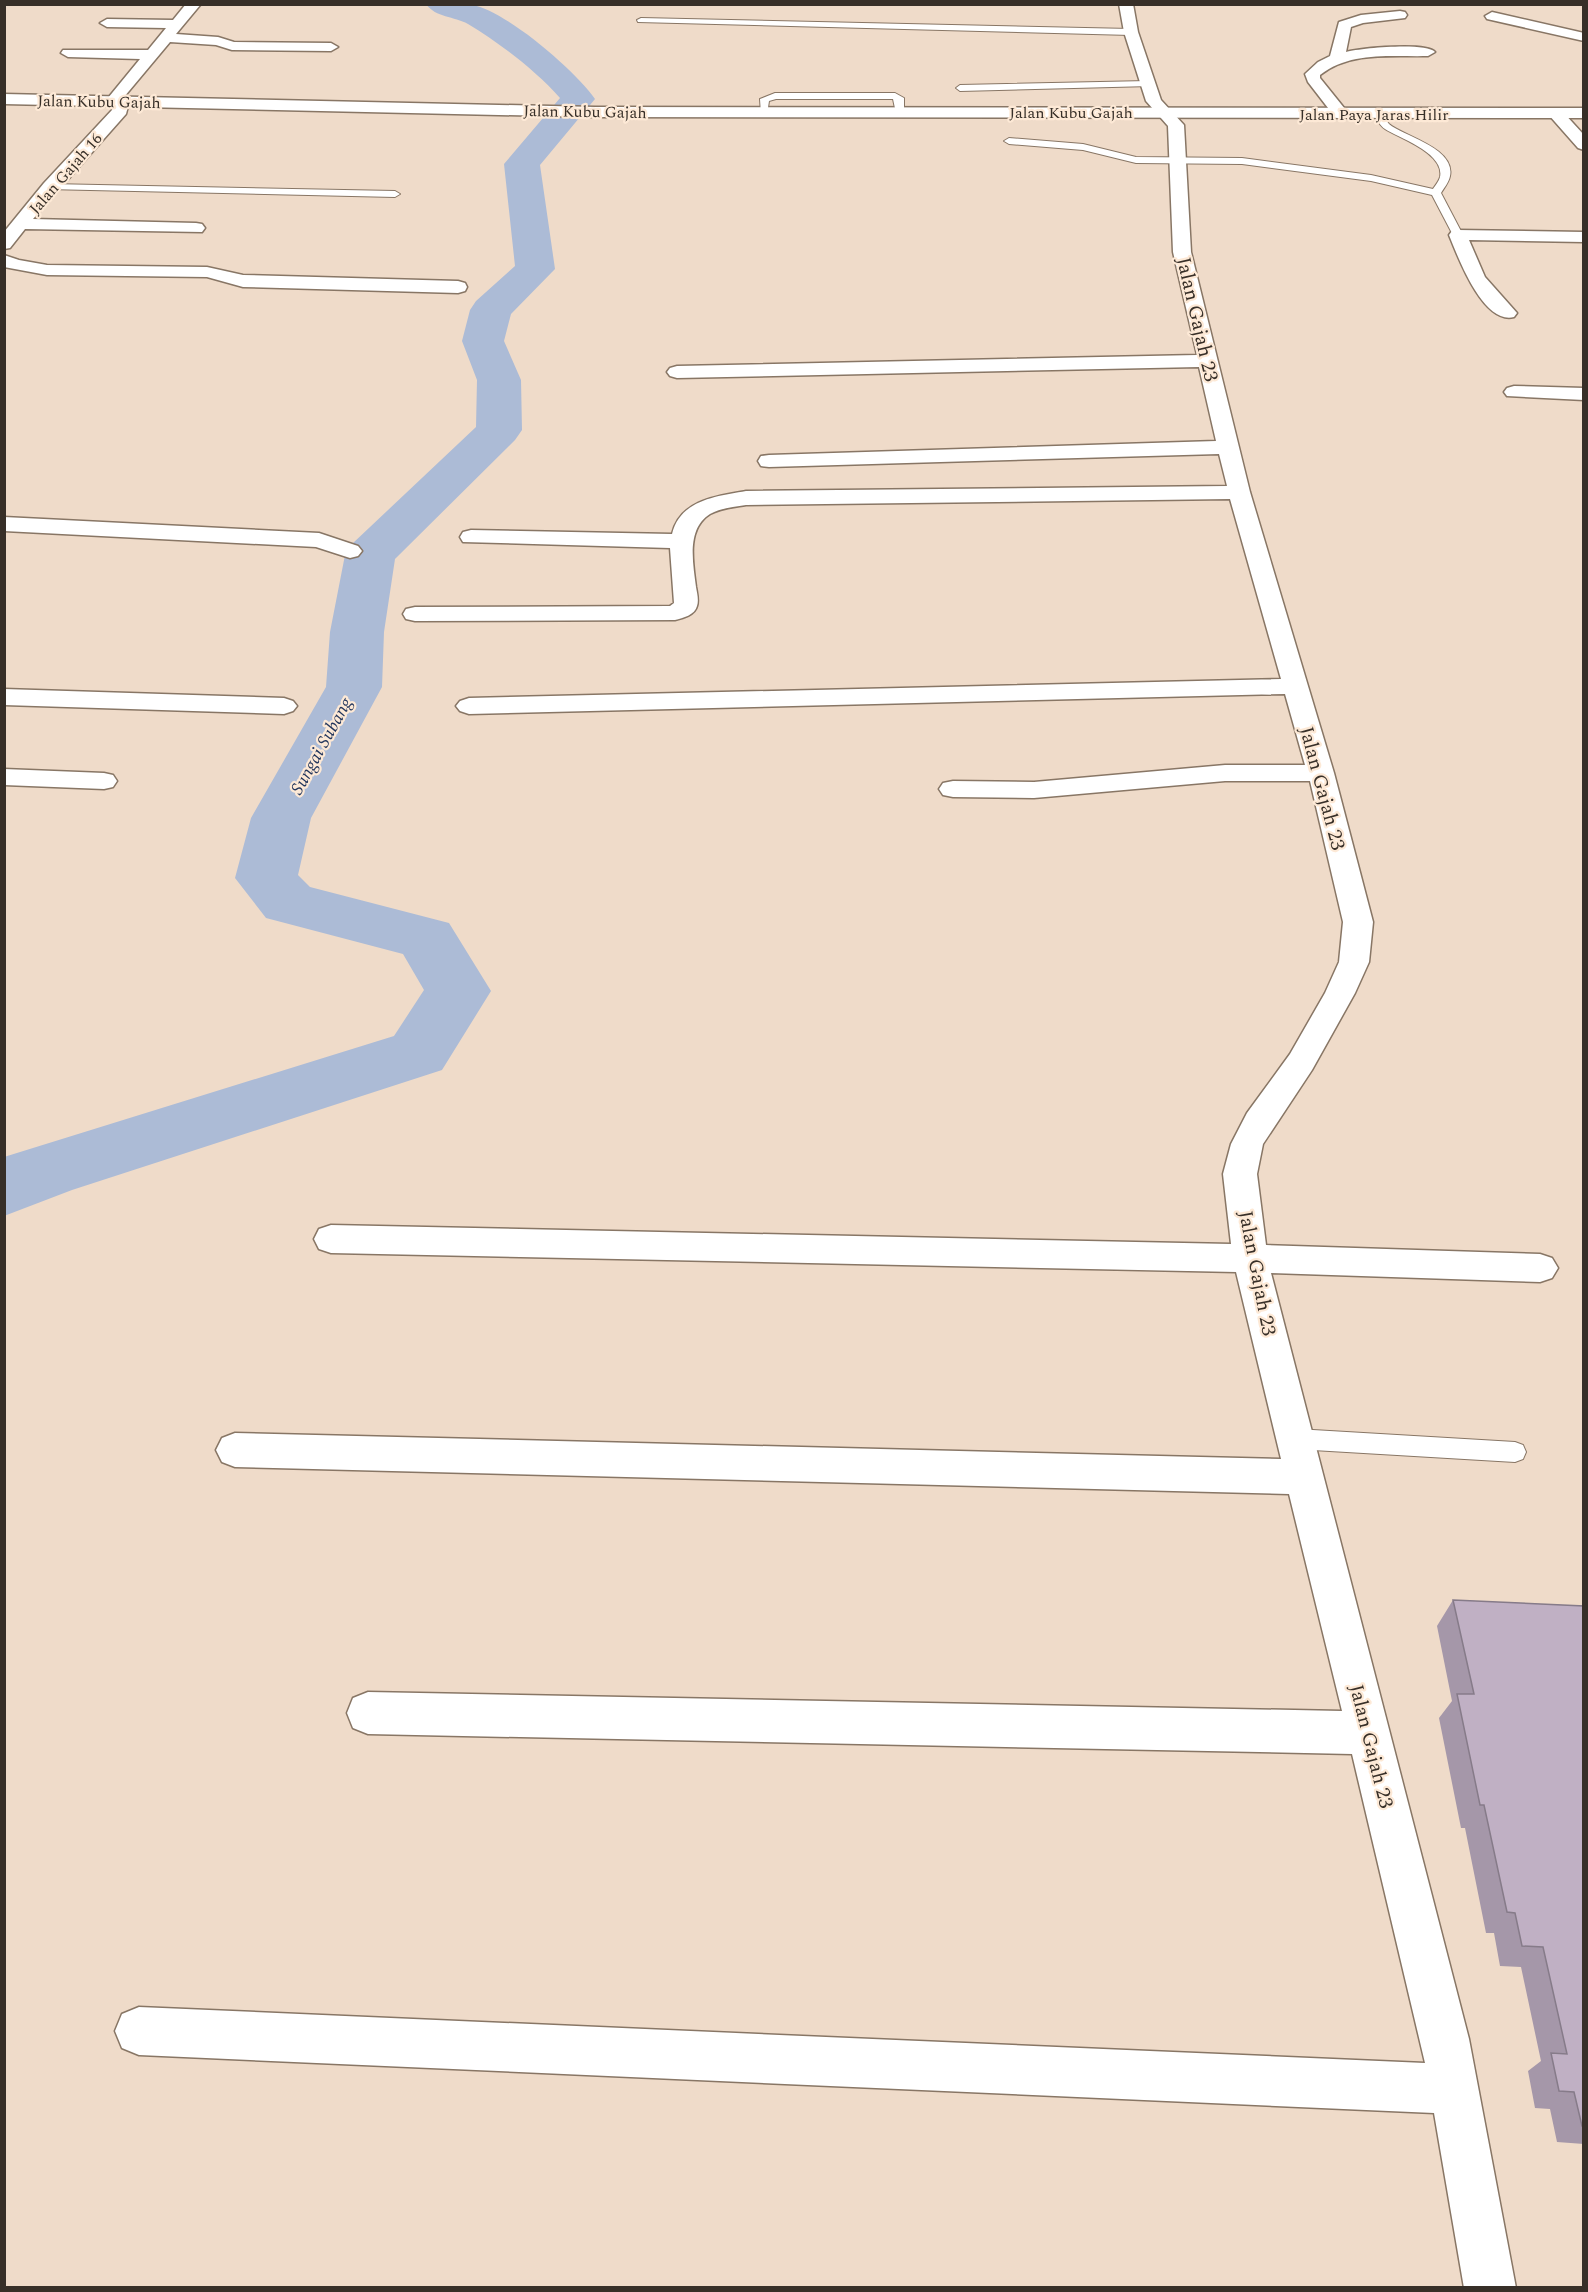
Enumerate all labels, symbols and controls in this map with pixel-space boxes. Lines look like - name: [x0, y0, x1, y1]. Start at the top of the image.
- street label: Jalan Kubu Gajah: [37, 89, 161, 115]
- street label: Jalan Kubu Gajah: [523, 99, 647, 125]
- street label: Jalan Kubu Gajah: [1009, 101, 1133, 125]
- street label: Jalan Paya Jaras Hilir: [1299, 103, 1449, 127]
- street label: Jalan Gajah 16: [23, 127, 108, 220]
- street label: Jalan Gajah 23: [1168, 254, 1226, 384]
- water label: Sungai Subang: [284, 692, 360, 800]
- street label: Jalan Gajah 23: [1291, 723, 1353, 853]
- street label: Jalan Gajah 23: [1230, 1208, 1284, 1338]
- street label: Jalan Gajah 23: [1341, 1681, 1401, 1811]

